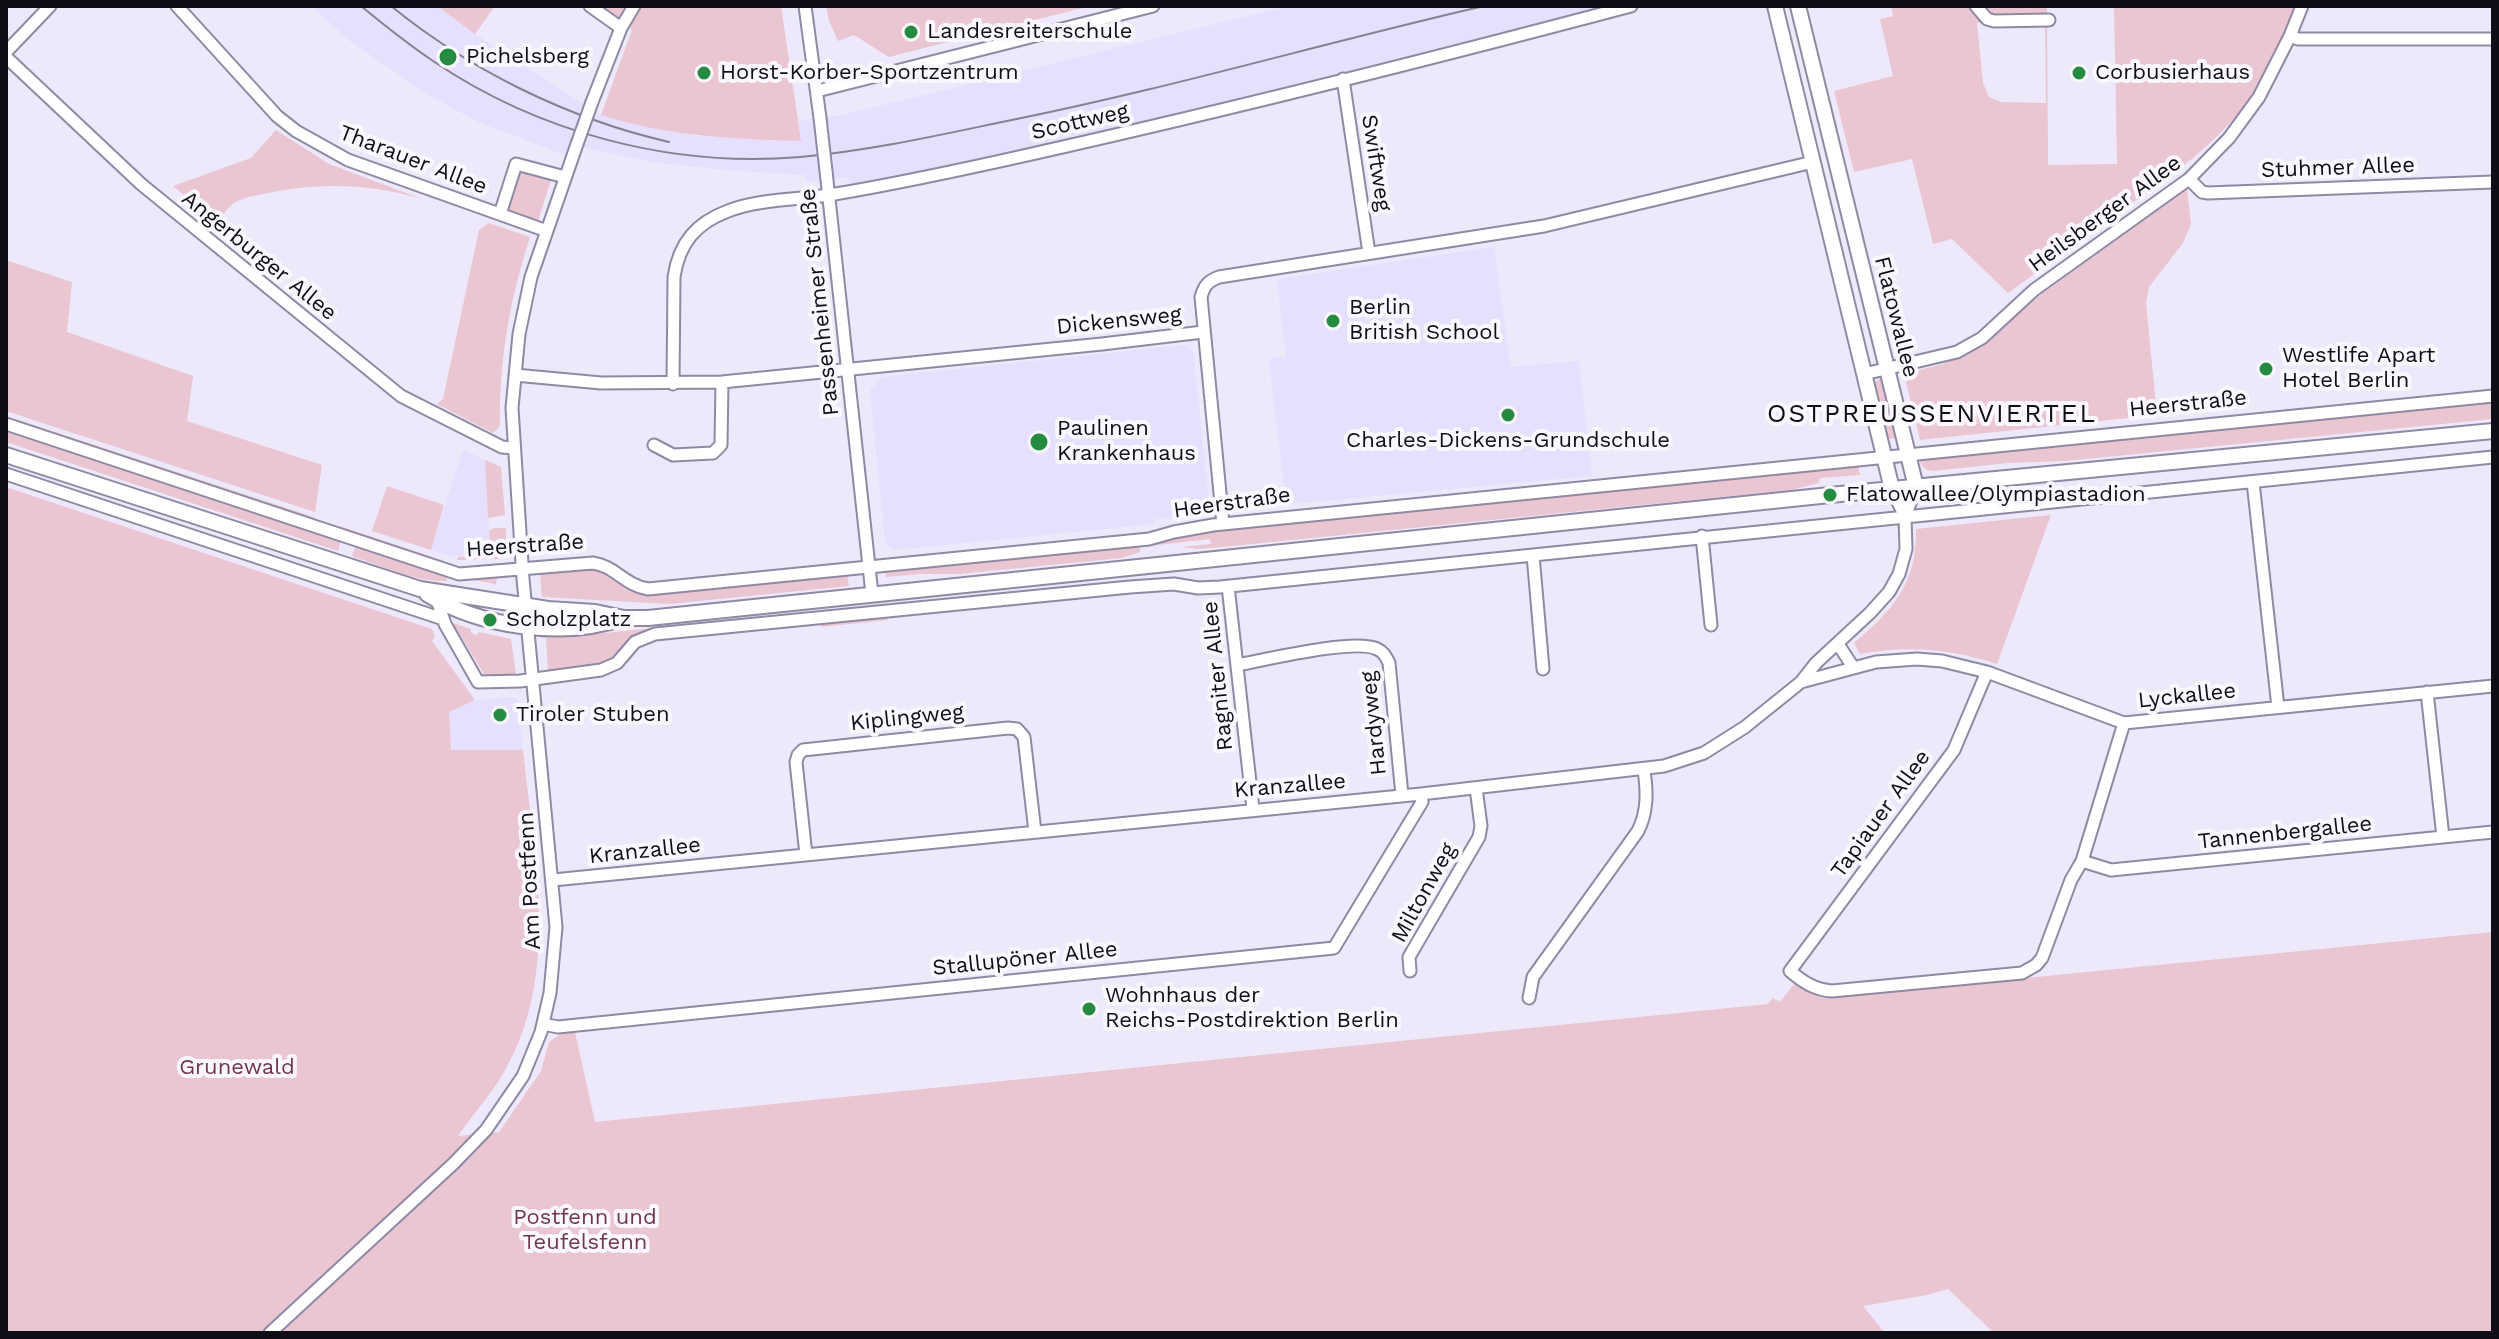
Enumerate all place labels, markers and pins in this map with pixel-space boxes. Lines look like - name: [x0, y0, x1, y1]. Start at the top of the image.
- place label: Landesreiterschule: [927, 19, 1132, 45]
- marker: Landesreiterschule: [902, 23, 920, 41]
- place label: Pichelsberg: [466, 44, 589, 70]
- marker: Pichelsberg: [437, 46, 459, 68]
- place label: Horst-Korber-Sportzentrum: [720, 60, 1019, 86]
- place label: Corbusierhaus: [2095, 60, 2250, 86]
- marker: Horst-Korber-Sportzentrum: [695, 64, 713, 82]
- marker: Corbusierhaus: [2070, 64, 2088, 82]
- place label: Berlin British School: [1349, 295, 1499, 346]
- marker: Berlin British School: [1324, 312, 1342, 330]
- place label: Westlife Apart Hotel Berlin: [2282, 343, 2435, 394]
- marker: Westlife Apart Hotel Berlin: [2257, 360, 2275, 378]
- marker: Charles-Dickens-Grundschule: [1499, 406, 1517, 424]
- place label: Paulinen Krankenhaus: [1057, 416, 1196, 468]
- place label: Charles-Dickens-Grundschule: [1346, 428, 1670, 454]
- marker: Paulinen Krankenhaus: [1028, 431, 1050, 453]
- place label: Flatowallee/Olympiastadion: [1846, 482, 2146, 508]
- marker: Flatowallee/Olympiastadion: [1821, 486, 1839, 504]
- place label: Scholzplatz: [506, 607, 631, 633]
- marker: Scholzplatz: [481, 611, 499, 629]
- place label: Tiroler Stuben: [516, 702, 670, 728]
- marker: Tiroler Stuben: [491, 706, 509, 724]
- place label: Wohnhaus der Reichs-Postdirektion Berlin: [1105, 983, 1399, 1034]
- marker: Wohnhaus der Reichs-Postdirektion Berlin: [1080, 1000, 1098, 1018]

